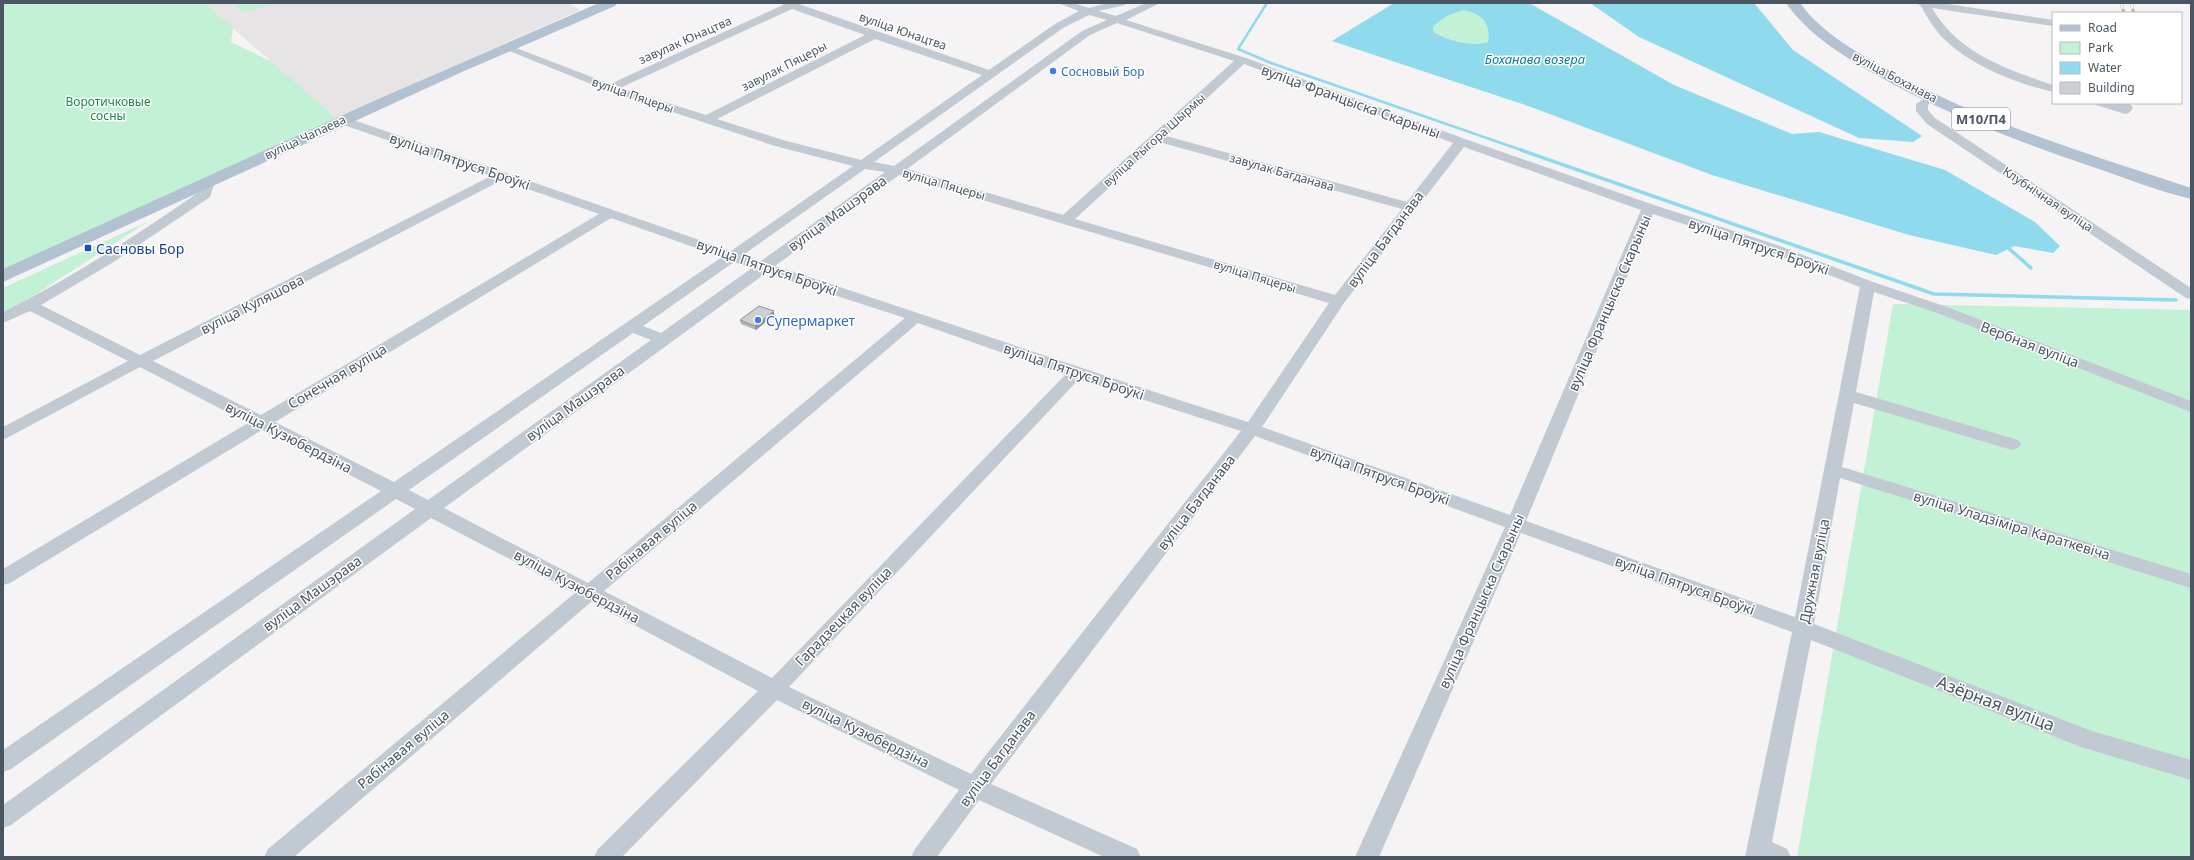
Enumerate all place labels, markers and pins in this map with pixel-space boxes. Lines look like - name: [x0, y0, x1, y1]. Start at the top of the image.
- place label: Сосновый Бор: [1061, 63, 1144, 80]
- marker: Сосновый Бор: [1048, 66, 1058, 76]
- place label: Сасновы Бор: [96, 239, 184, 258]
- marker: Сасновы Бор: [83, 243, 93, 253]
- place label: Супермаркет: [766, 311, 856, 330]
- marker: Супермаркет: [753, 315, 763, 325]

